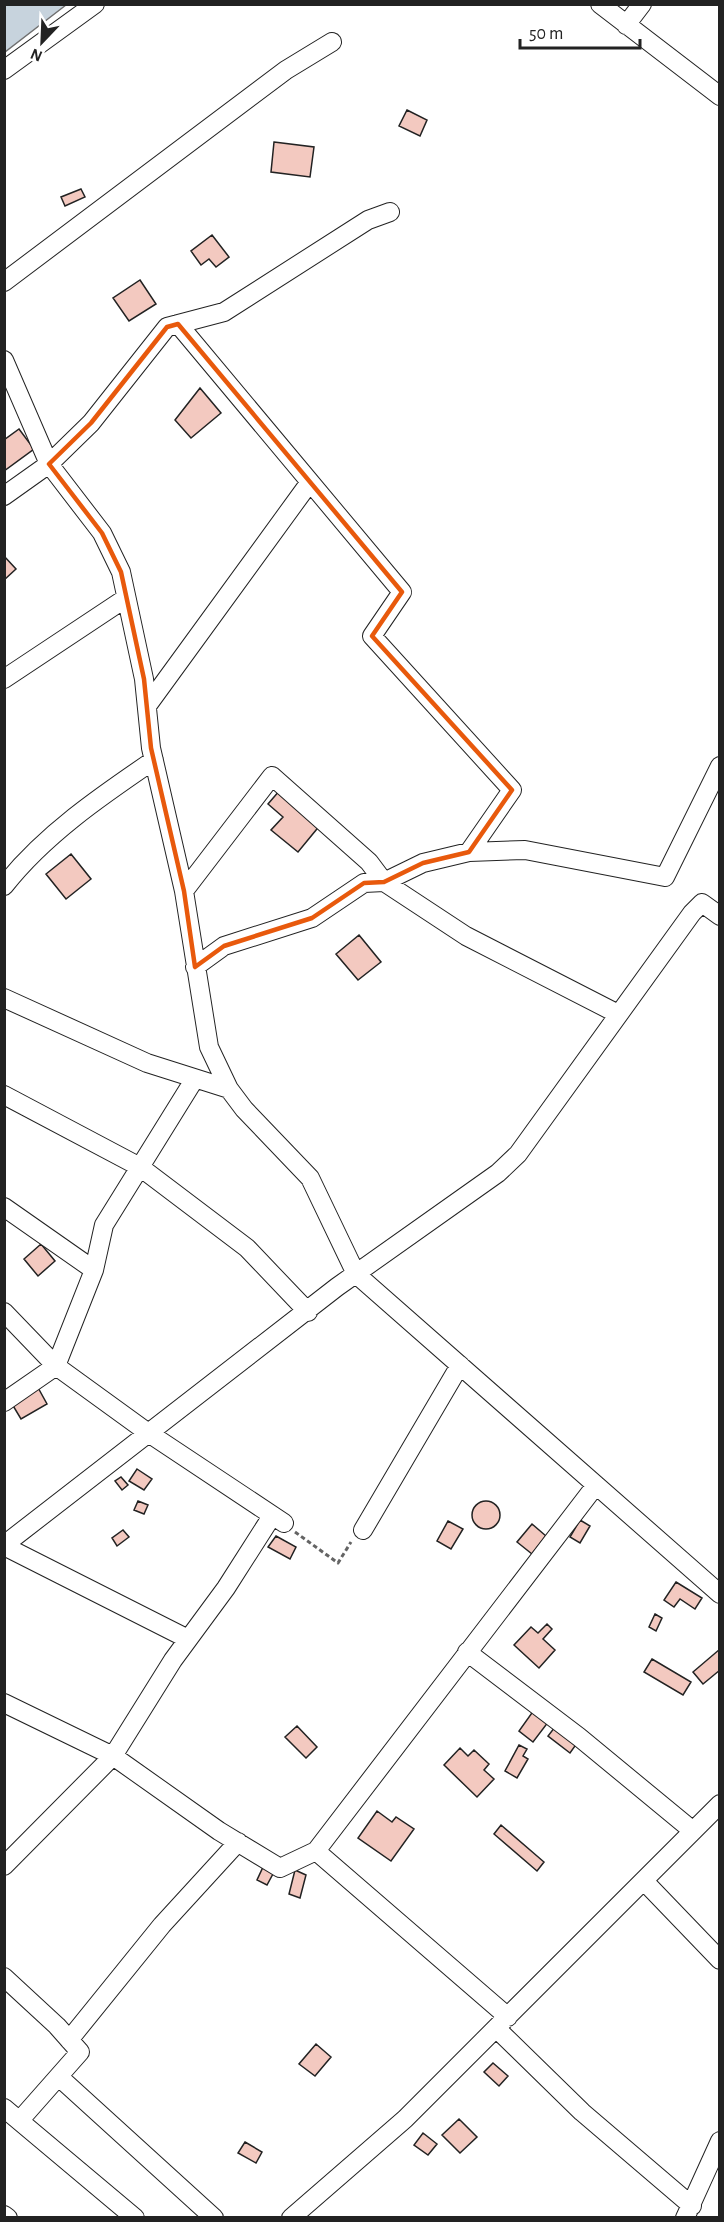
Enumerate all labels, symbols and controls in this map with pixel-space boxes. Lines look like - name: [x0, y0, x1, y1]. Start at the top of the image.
- north arrow: [12, 12, 72, 72]
- scale bar: [520, 12, 640, 50]
- text: 50 m: [529, 25, 563, 43]
- text: N: [28, 45, 45, 64]

